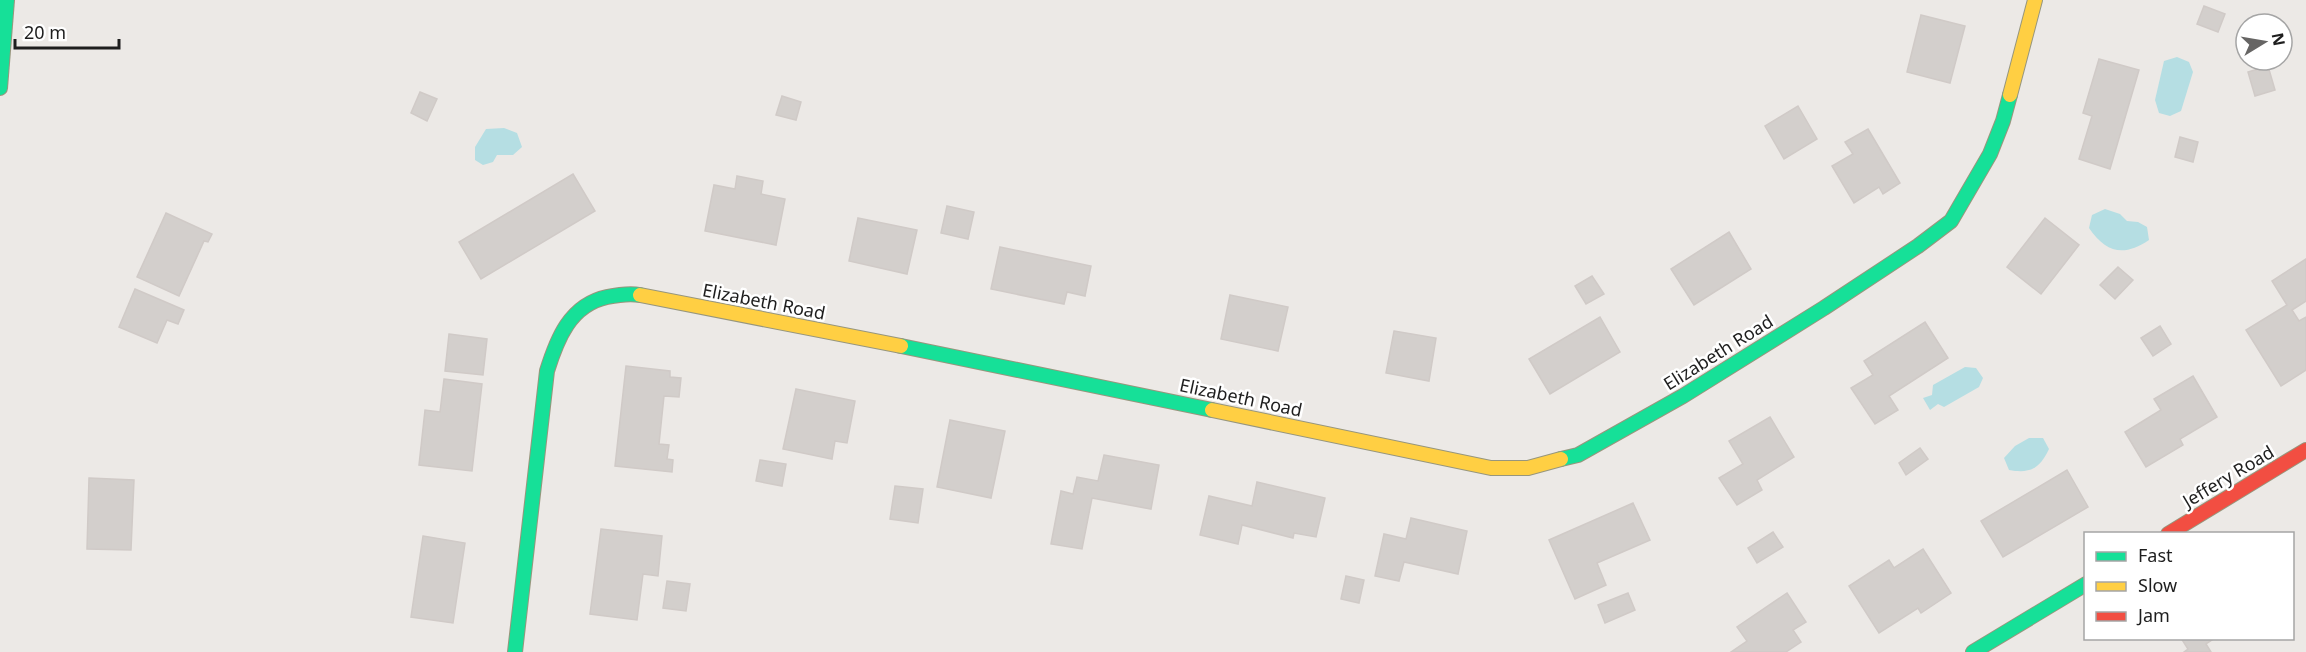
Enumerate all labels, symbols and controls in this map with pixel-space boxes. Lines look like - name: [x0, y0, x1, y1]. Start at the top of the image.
- scale bar: [15, 12, 118, 50]
- north arrow: [2234, 12, 2294, 72]
- text: 20 m: [24, 20, 66, 44]
- text: N: [2267, 31, 2291, 48]
- street label: Elizabeth Road: [701, 277, 827, 325]
- street label: Elizabeth Road: [1659, 309, 1777, 395]
- street label: Elizabeth Road: [1178, 372, 1304, 422]
- street label: Jeffery Road: [2176, 439, 2278, 514]
- legend: [2084, 532, 2294, 640]
- text: Fast: [2138, 543, 2173, 567]
- text: Slow: [2138, 573, 2177, 597]
- text: Jam: [2136, 603, 2170, 627]

